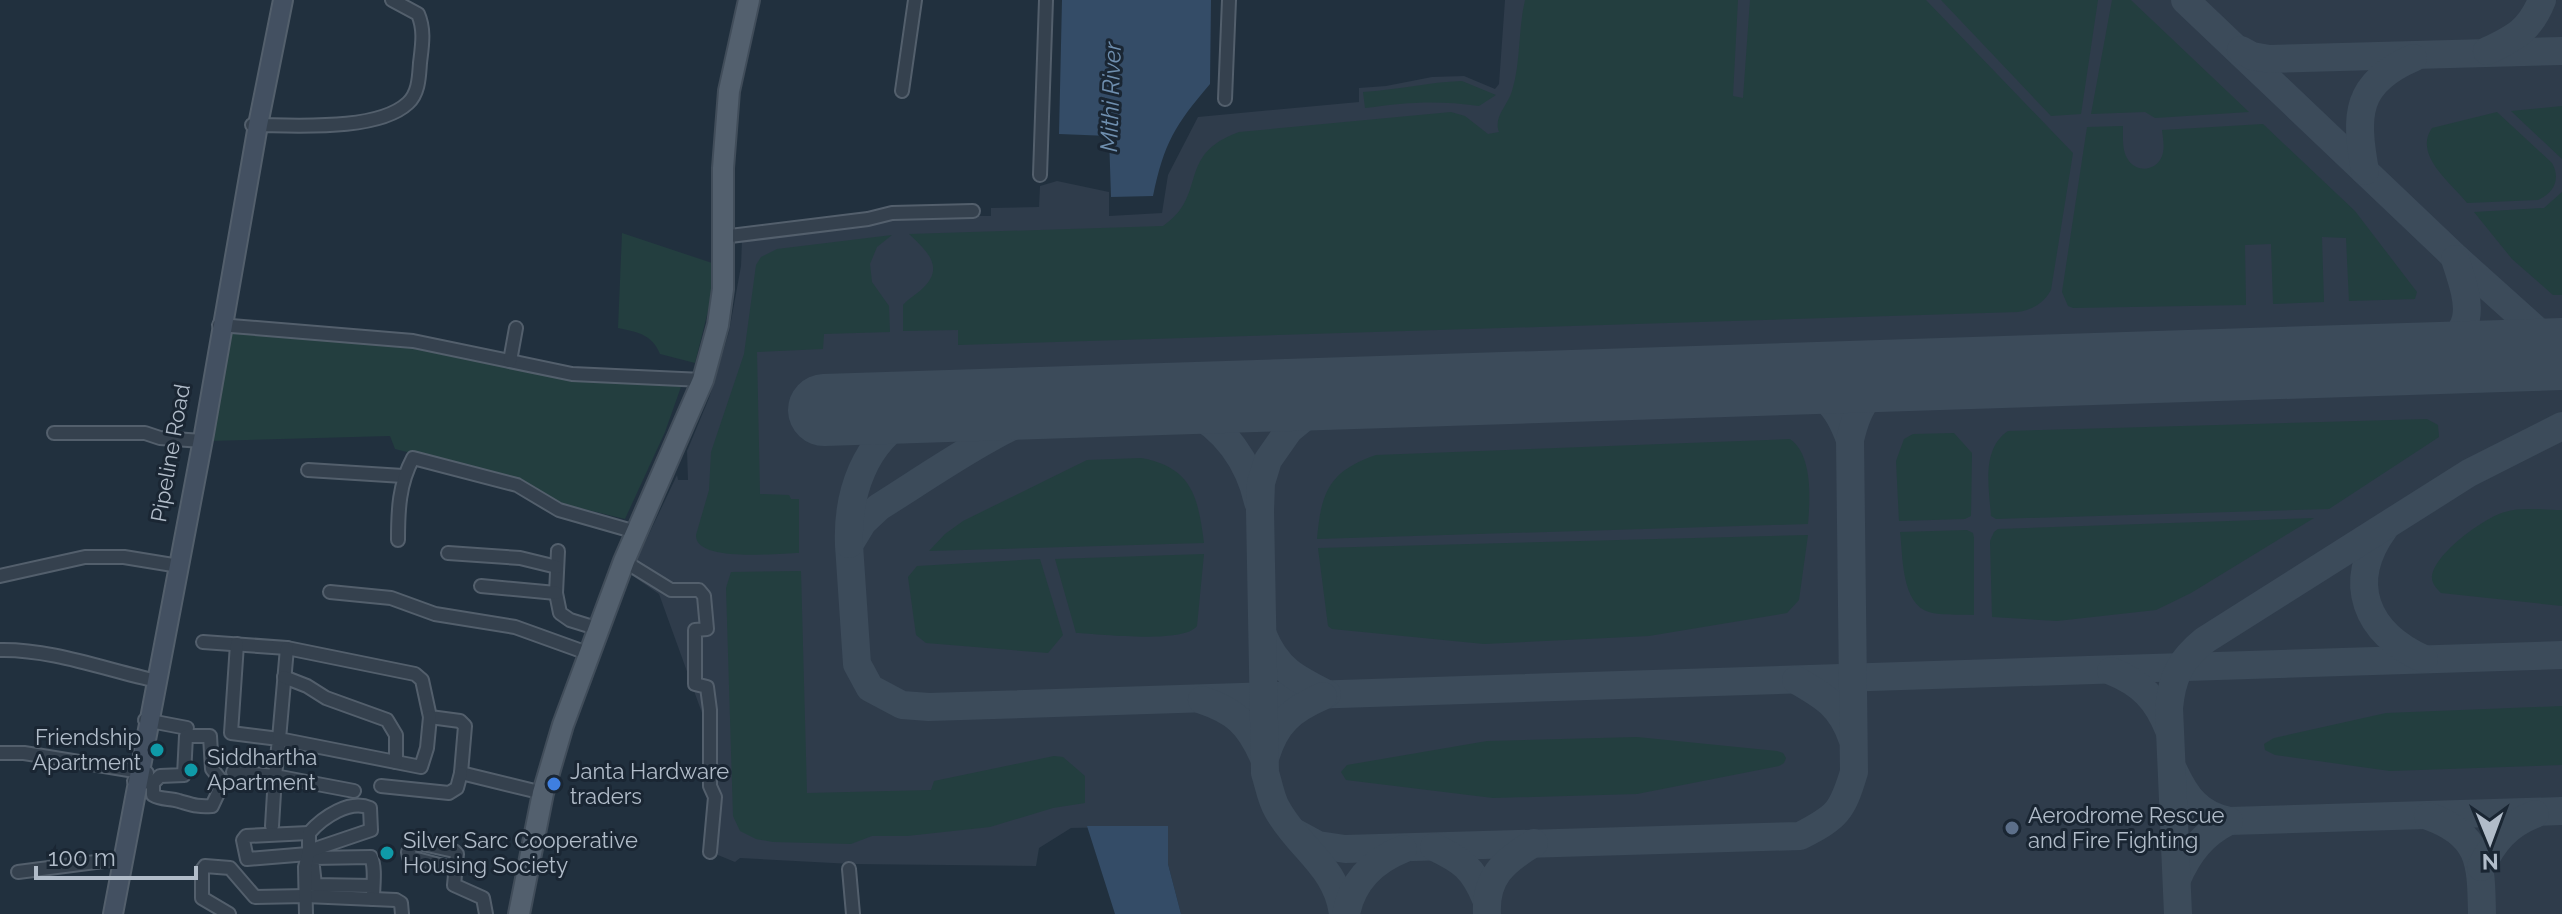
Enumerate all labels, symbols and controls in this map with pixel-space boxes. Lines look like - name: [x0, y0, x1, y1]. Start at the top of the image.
- water label: Mithi River: [1094, 41, 1127, 153]
- street label: Pipeline Road: [145, 382, 195, 524]
- place label: Friendship Apartment: [32, 724, 142, 775]
- marker: Friendship Apartment: [148, 741, 166, 759]
- place label: Siddhartha Apartment: [207, 744, 317, 795]
- place label: Janta Hardware traders: [570, 758, 729, 809]
- marker: Siddhartha Apartment: [182, 761, 200, 779]
- marker: Janta Hardware traders: [545, 775, 563, 793]
- place label: Aerodrome Rescue and Fire Fighting: [2028, 802, 2224, 853]
- north arrow: [2450, 802, 2530, 882]
- marker: Aerodrome Rescue and Fire Fighting: [2003, 819, 2021, 837]
- place label: Silver Sarc Cooperative Housing Society: [403, 827, 638, 878]
- scale bar: [36, 830, 196, 880]
- text: 100 m: [48, 843, 116, 872]
- marker: Silver Sarc Cooperative Housing Society: [378, 844, 396, 862]
- text: N: [2482, 849, 2499, 875]

